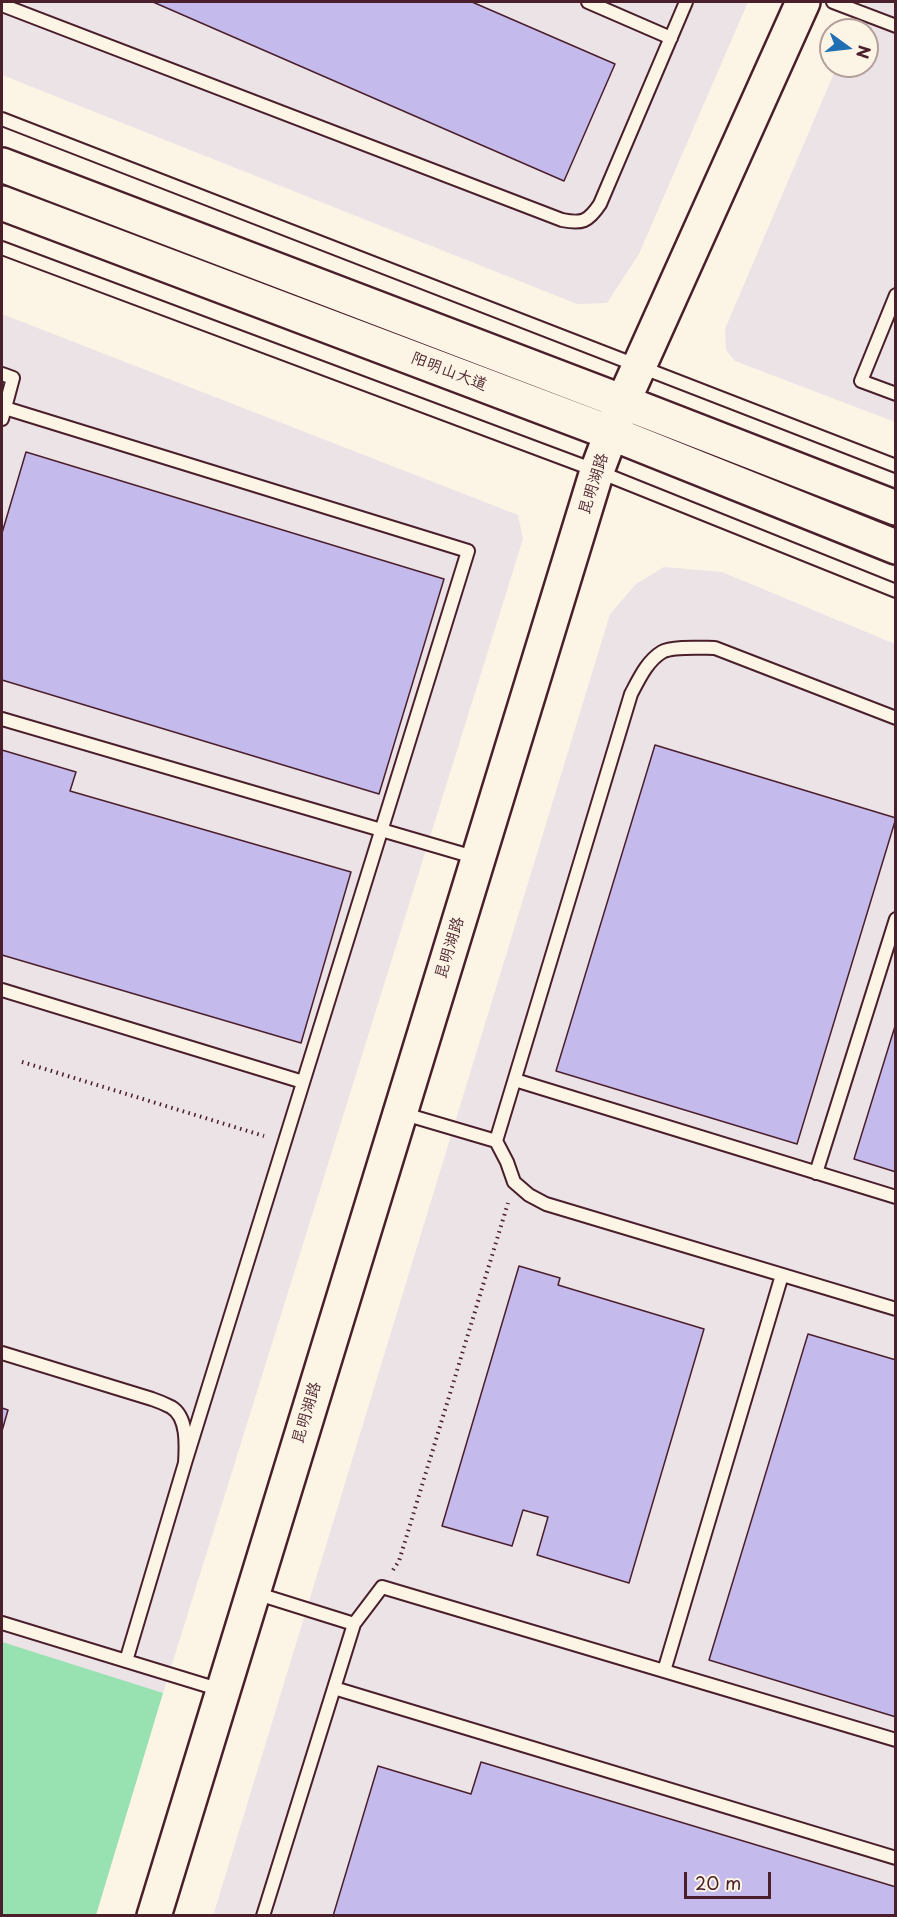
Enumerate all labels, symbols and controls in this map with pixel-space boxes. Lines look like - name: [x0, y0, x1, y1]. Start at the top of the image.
- north arrow: [819, 18, 879, 78]
- text: N: [851, 43, 878, 61]
- street label: 阳明山大道: [408, 349, 490, 395]
- street label: 昆明湖路: [575, 451, 613, 517]
- street label: 昆明湖路: [431, 915, 469, 981]
- street label: 昆明湖路: [288, 1380, 326, 1446]
- scale bar: [687, 1860, 774, 1898]
- text: 20 m: [695, 1869, 741, 1896]

